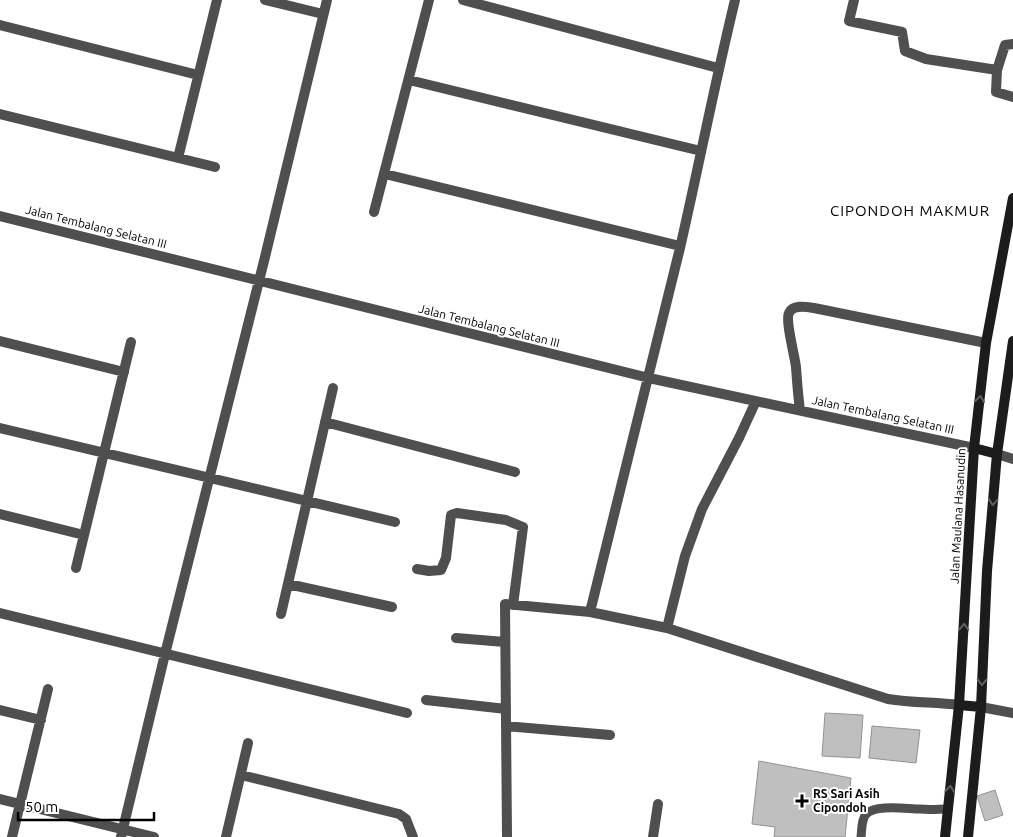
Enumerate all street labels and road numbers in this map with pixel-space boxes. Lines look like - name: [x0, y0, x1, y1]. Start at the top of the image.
- street label: Jalan Tembalang Selatan III: [24, 203, 168, 250]
- street label: Jalan Tembalang Selatan III: [417, 302, 561, 349]
- street label: Jalan Tembalang Selatan III: [811, 393, 955, 436]
- street label: Jalan Maulana Hasanudin: [947, 448, 968, 584]

